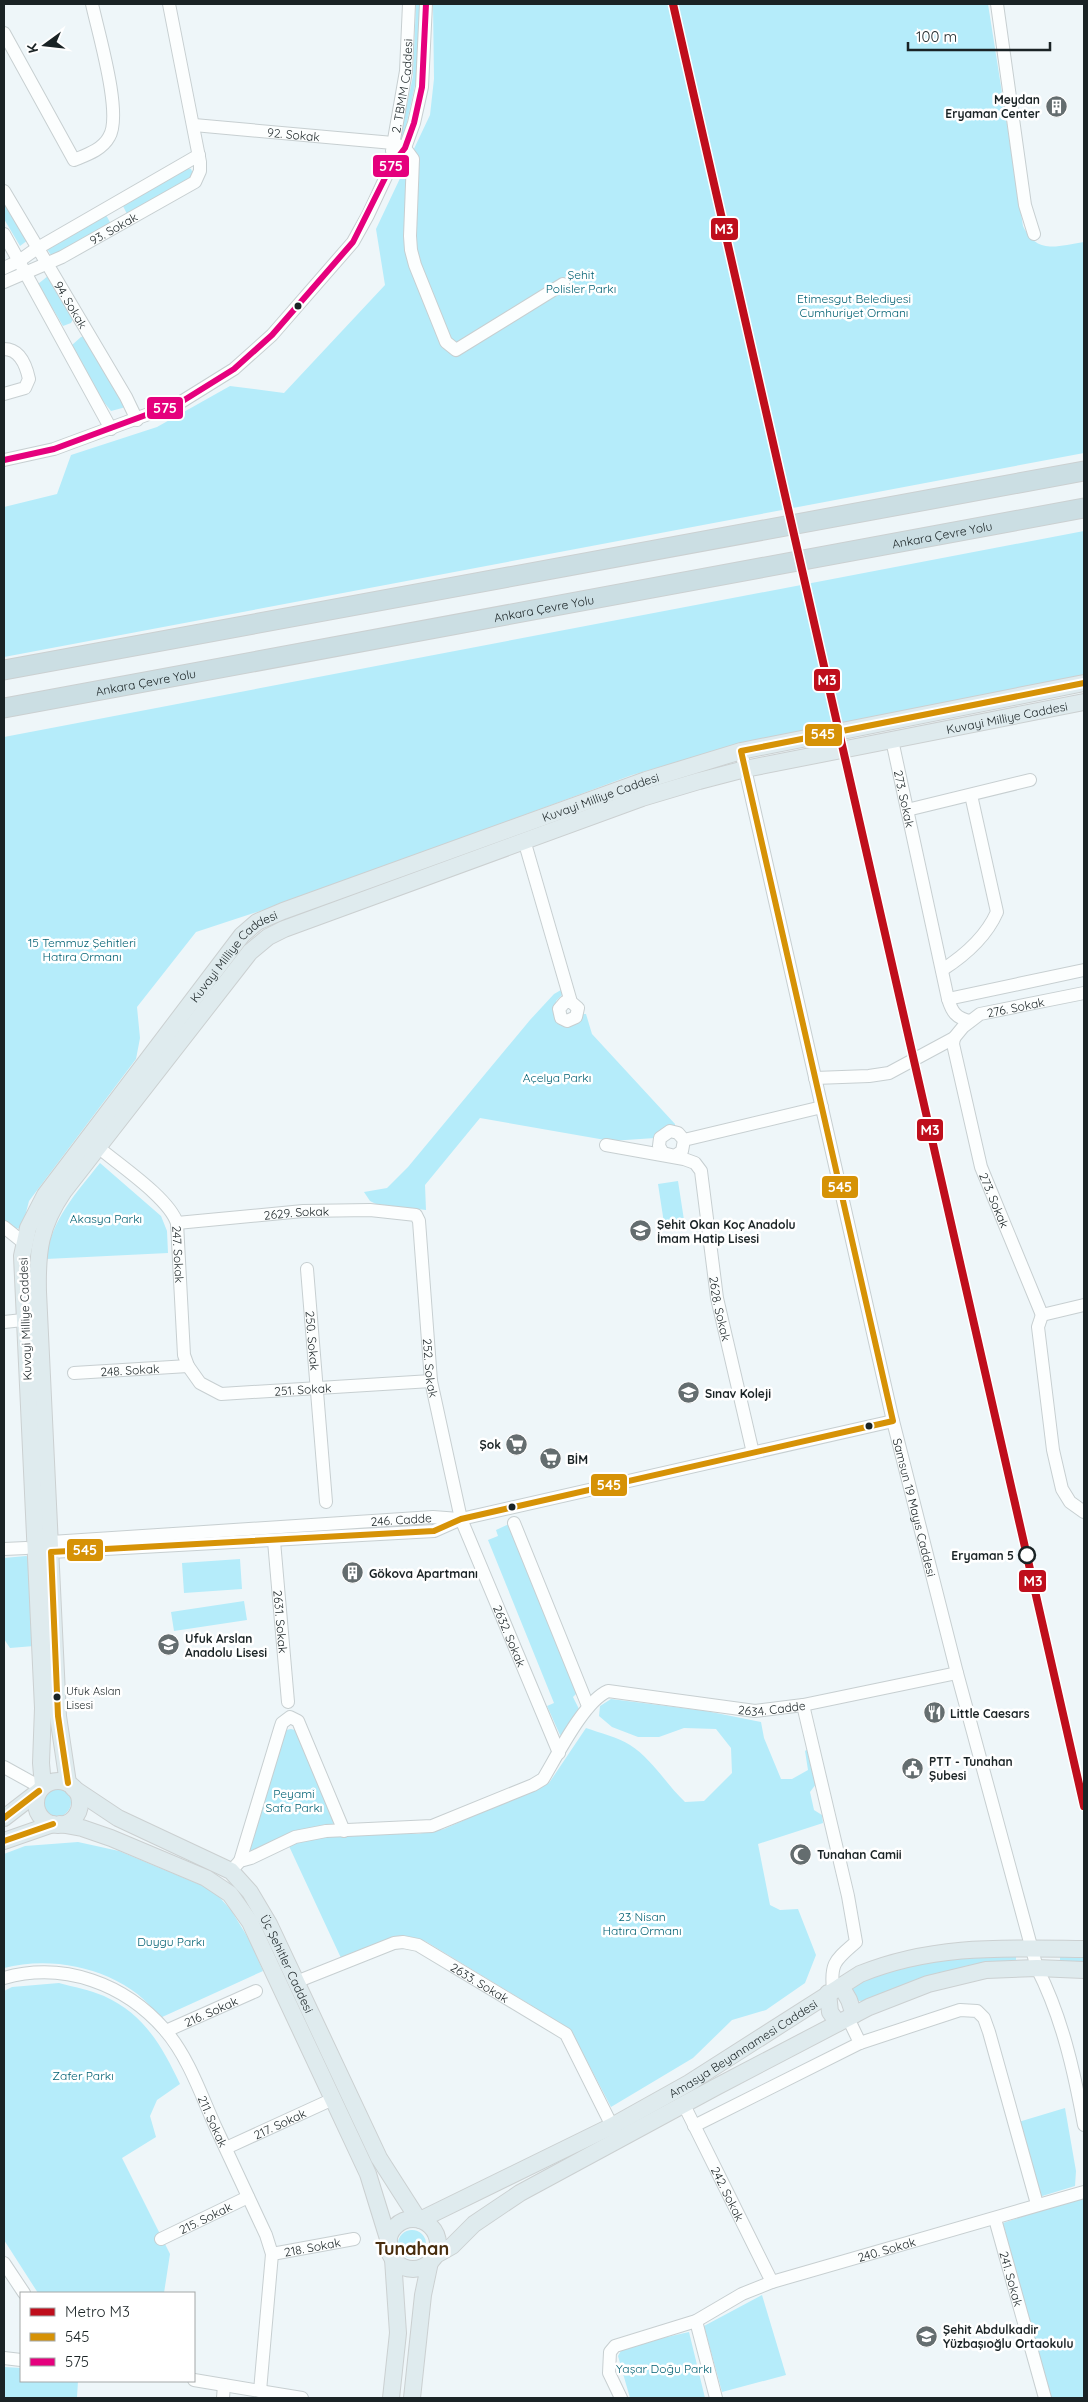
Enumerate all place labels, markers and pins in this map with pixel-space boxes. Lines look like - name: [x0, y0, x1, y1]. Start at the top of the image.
- place label: Meydan Eryaman Center: [945, 92, 1040, 121]
- building icon: Meydan Eryaman Center: [1044, 94, 1068, 118]
- unlabelled marker: [293, 301, 303, 311]
- place label: Şehit Okan Koç Anadolu İmam Hatip Lisesi: [657, 1217, 796, 1246]
- school or university icon: Şehit Okan Koç Anadolu İmam Hatip Lisesi: [629, 1219, 653, 1243]
- school or university icon: Sınav Koleji: [677, 1381, 701, 1405]
- place label: Sınav Koleji: [705, 1386, 771, 1401]
- unlabelled marker: [864, 1421, 874, 1431]
- supermarket icon: Şok: [505, 1432, 529, 1456]
- place label: Şok: [480, 1437, 501, 1452]
- supermarket icon: BİM: [539, 1447, 563, 1471]
- place label: BİM: [567, 1452, 588, 1467]
- unlabelled marker: [507, 1502, 517, 1512]
- marker: Eryaman 5: [1018, 1546, 1036, 1564]
- place label: Eryaman 5: [951, 1548, 1014, 1563]
- building icon: Gökova Apartmanı: [341, 1561, 365, 1585]
- place label: Gökova Apartmanı: [369, 1566, 478, 1581]
- place label: Ufuk Arslan Anadolu Lisesi: [185, 1631, 267, 1660]
- school or university icon: Ufuk Arslan Anadolu Lisesi: [157, 1633, 181, 1657]
- place label: Ufuk Aslan Lisesi: [66, 1684, 121, 1712]
- marker: Ufuk Aslan Lisesi: [52, 1692, 62, 1702]
- restaurant icon: Little Caesars: [922, 1701, 946, 1725]
- place label: Little Caesars: [950, 1706, 1030, 1721]
- place label: PTT - Tunahan Şubesi: [929, 1754, 1013, 1783]
- public building icon: PTT - Tunahan Şubesi: [901, 1756, 925, 1780]
- mosque icon: Tunahan Camii: [789, 1842, 813, 1866]
- place label: Tunahan Camii: [817, 1847, 902, 1862]
- place label: Şehit Abdulkadir Yüzbaşıoğlu Ortaokulu: [943, 2322, 1073, 2351]
- school or university icon: Şehit Abdulkadir Yüzbaşıoğlu Ortaokulu: [915, 2324, 939, 2348]

